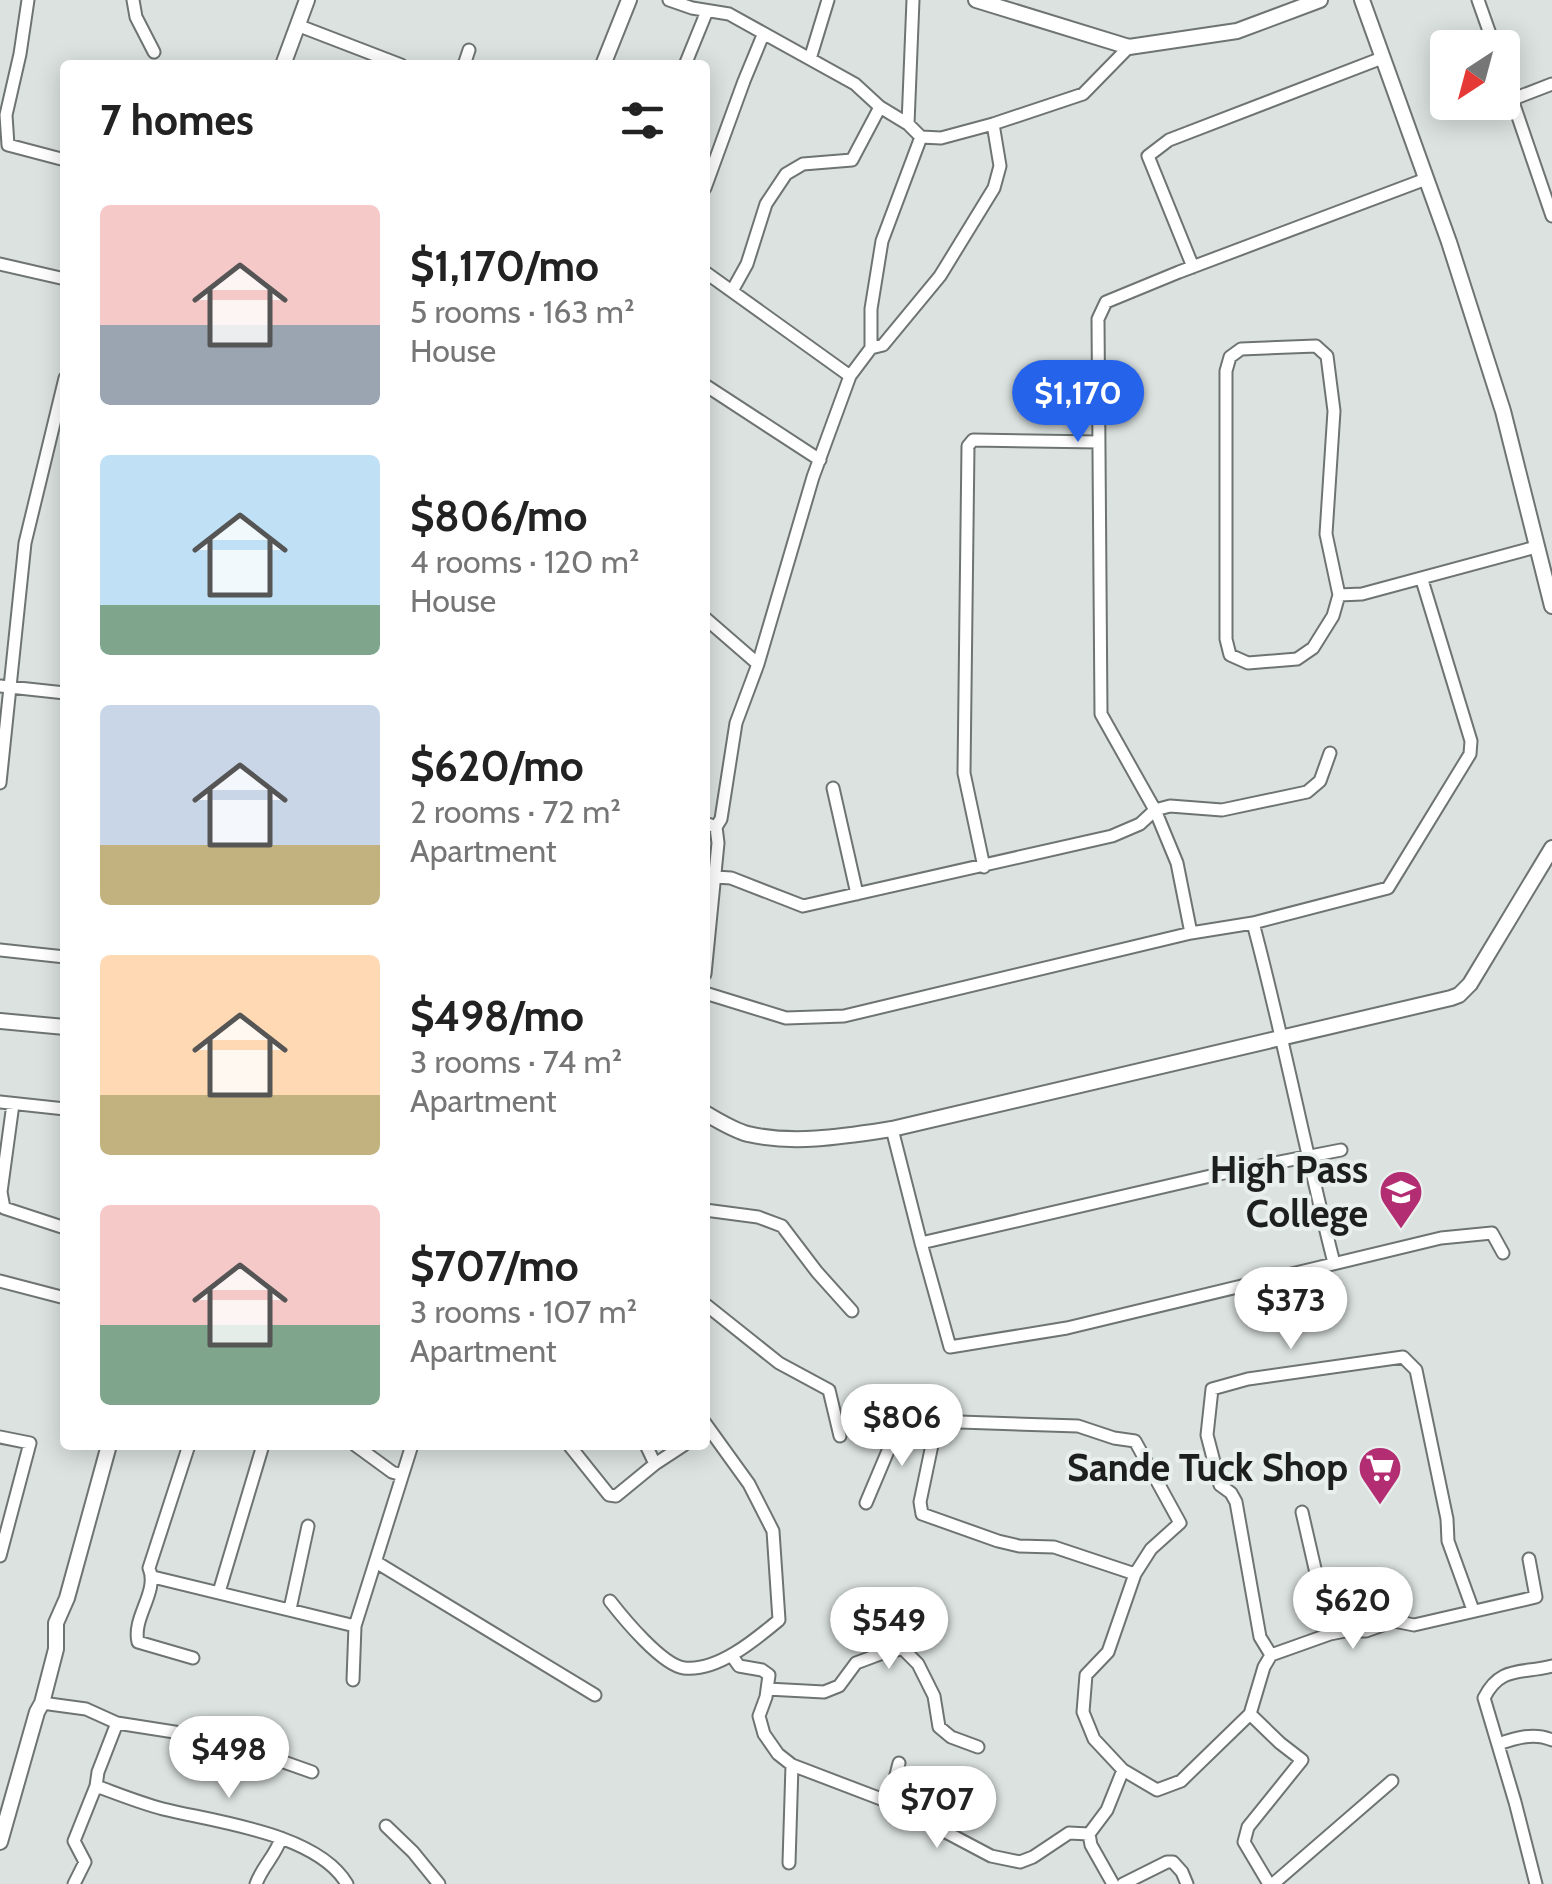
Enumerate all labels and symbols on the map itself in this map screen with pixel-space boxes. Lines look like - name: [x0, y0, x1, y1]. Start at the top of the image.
- north arrow: [1430, 30, 1520, 120]
- pin: $1,170: [997, 360, 1159, 445]
- place label: High Pass College: [1210, 1146, 1368, 1237]
- school or university icon: High Pass College: [1378, 1169, 1424, 1230]
- pin: $373: [1232, 1267, 1350, 1352]
- pin: $806: [843, 1384, 961, 1469]
- place label: Sande Tuck Shop: [1067, 1444, 1348, 1491]
- supermarket icon: Sande Tuck Shop: [1357, 1445, 1403, 1506]
- pin: $620: [1294, 1567, 1412, 1652]
- pin: $549: [830, 1587, 948, 1672]
- pin: $498: [170, 1716, 288, 1801]
- pin: $707: [878, 1766, 996, 1851]

